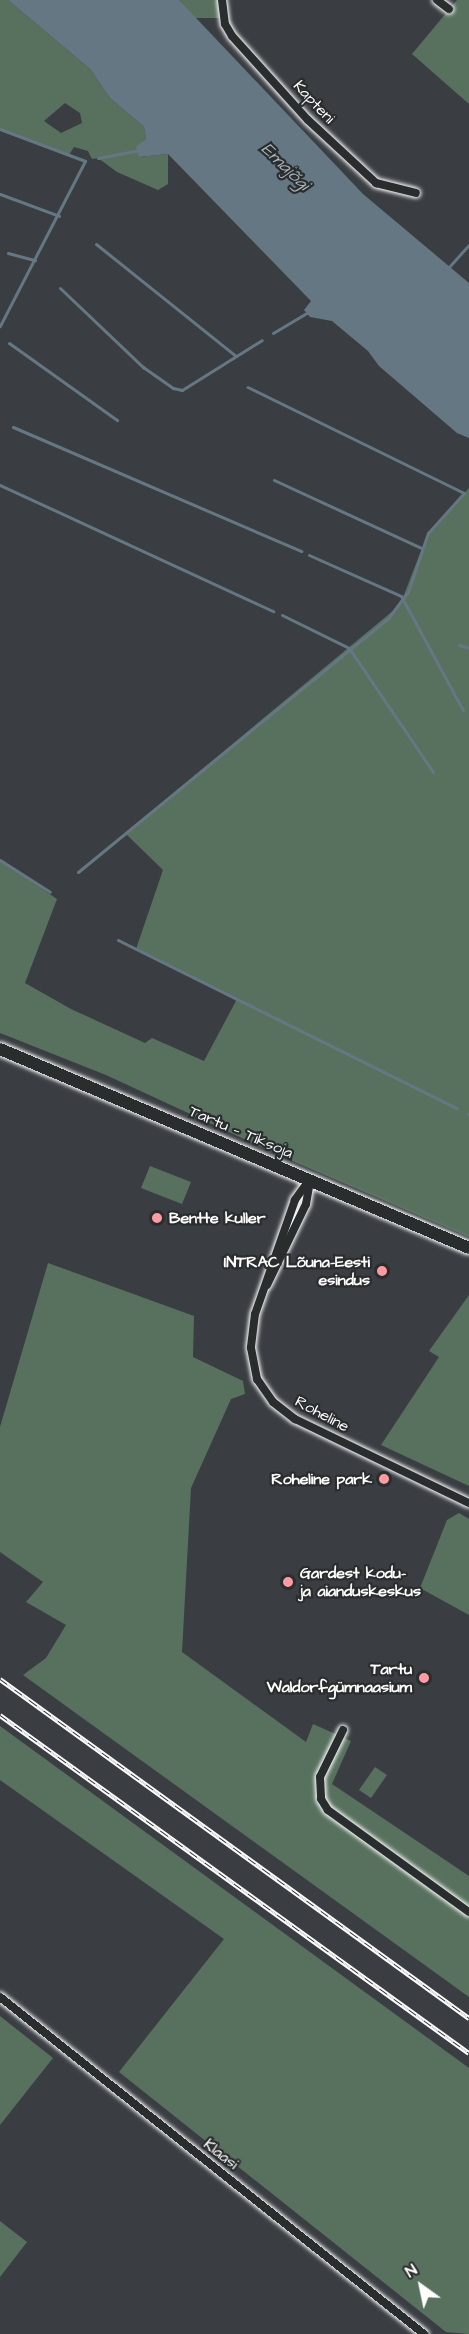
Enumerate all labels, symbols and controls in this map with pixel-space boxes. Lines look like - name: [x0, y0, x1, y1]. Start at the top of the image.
- street label: Kapteni: [289, 76, 339, 128]
- water label: Emajõgi: [256, 139, 314, 195]
- street label: Tartu — Tiksoja: [186, 1101, 296, 1163]
- place label: Bentte kuller: [169, 1208, 266, 1228]
- marker: Bentte kuller: [150, 1211, 164, 1225]
- place label: INTRAC Lõuna-Eesti esindus: [224, 1252, 370, 1290]
- marker: INTRAC Lõuna-Eesti esindus: [375, 1264, 389, 1278]
- street label: Roheline: [292, 1392, 352, 1436]
- place label: Roheline park: [271, 1469, 372, 1489]
- marker: Roheline park: [377, 1472, 391, 1486]
- place label: Gardest kodu- ja aianduskeskus: [300, 1563, 421, 1601]
- marker: Gardest kodu- ja aianduskeskus: [281, 1575, 295, 1589]
- place label: Tartu Waldorfgümnaasium: [267, 1659, 412, 1697]
- marker: Tartu Waldorfgümnaasium: [417, 1671, 431, 1685]
- street label: Klaasi: [200, 2134, 242, 2174]
- north arrow: [391, 2256, 451, 2316]
- text: N: [401, 2259, 421, 2283]

